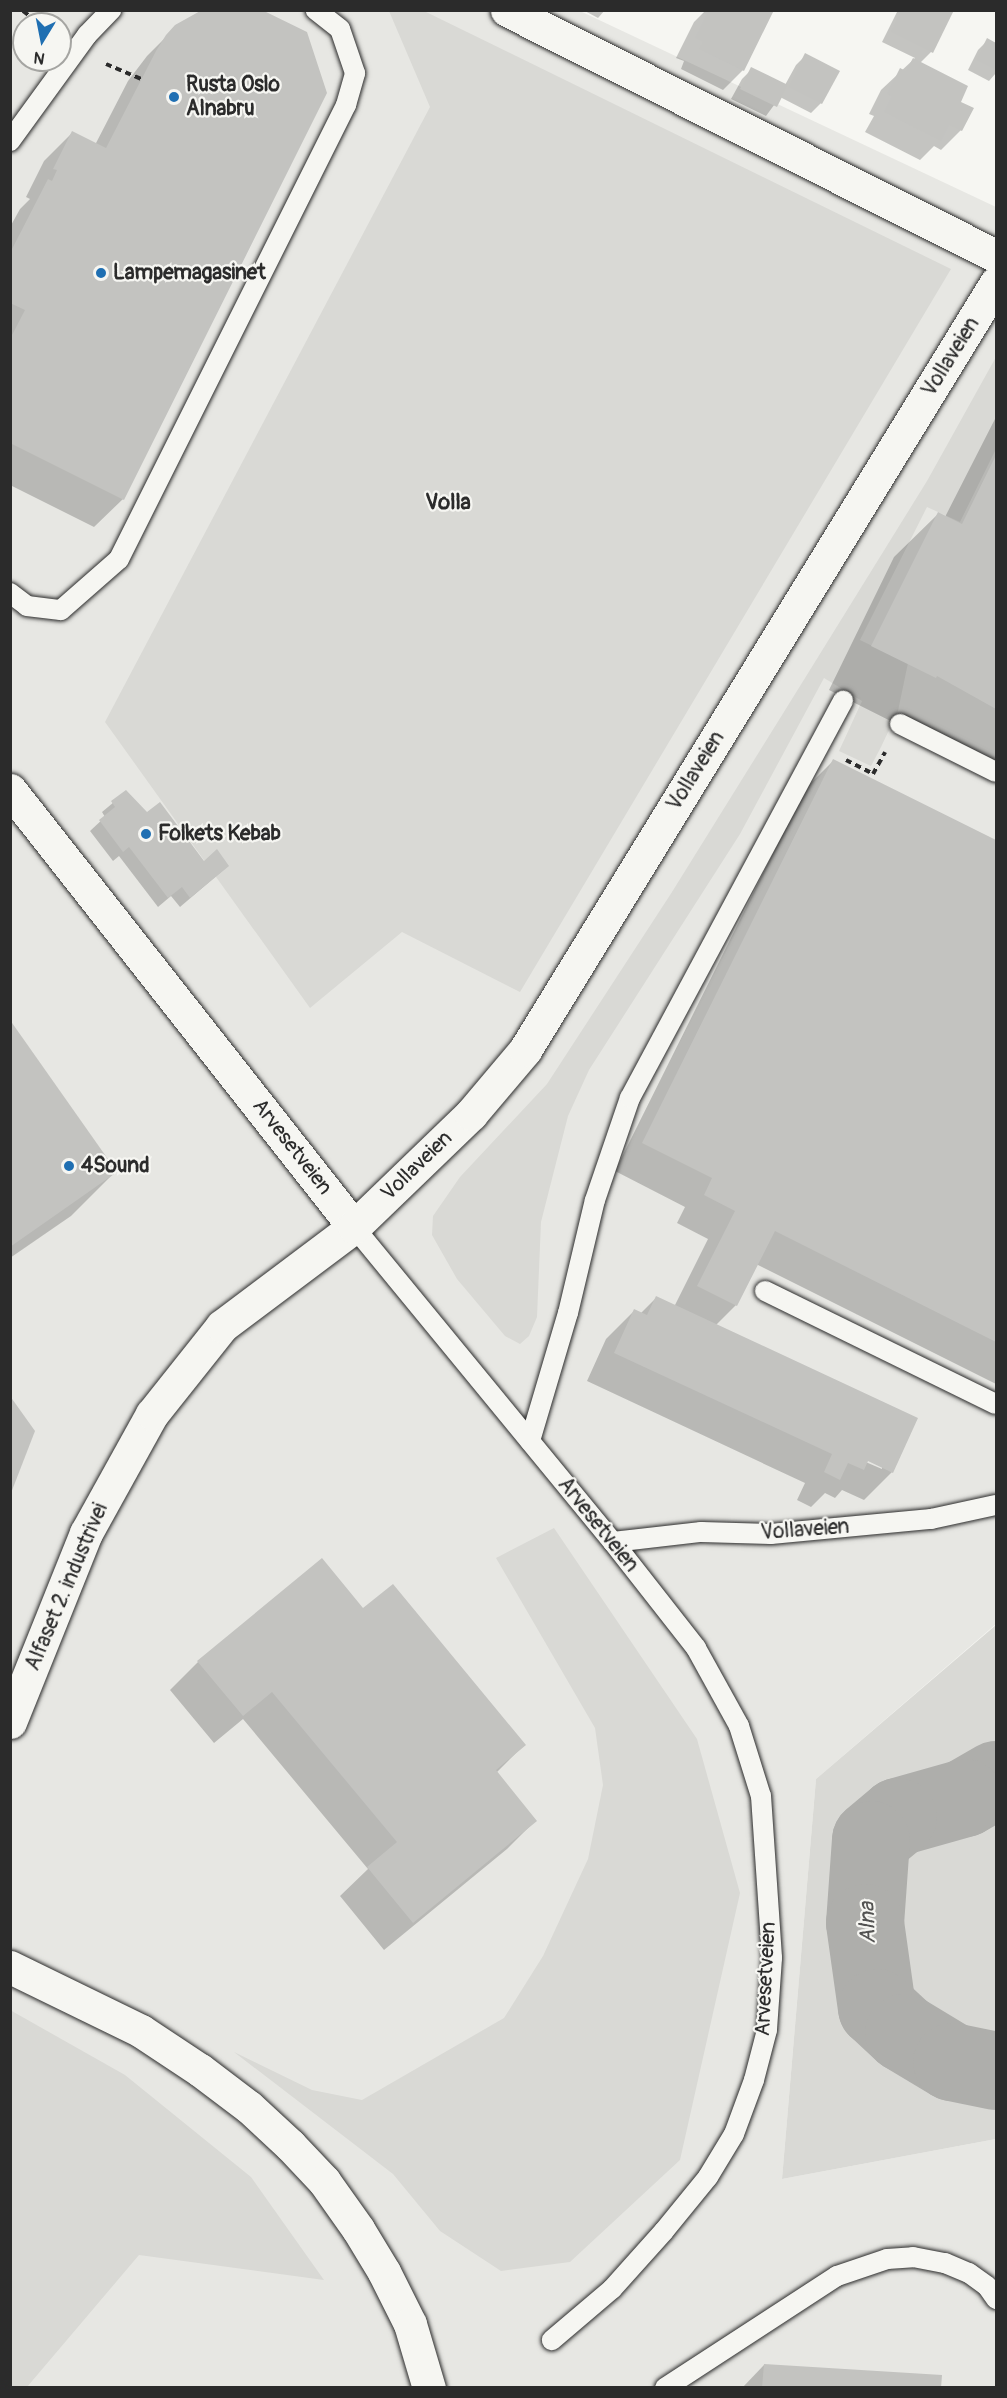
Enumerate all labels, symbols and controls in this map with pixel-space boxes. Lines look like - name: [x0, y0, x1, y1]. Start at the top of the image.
- north arrow: [12, 12, 72, 72]
- text: N: [32, 47, 46, 69]
- place label: Rusta Oslo Alnabru: [186, 72, 280, 122]
- marker: Rusta Oslo Alnabru: [167, 90, 181, 104]
- place label: Lampemagasinet: [113, 260, 266, 286]
- marker: Lampemagasinet: [94, 266, 108, 280]
- street label: Vollaveien: [917, 313, 985, 401]
- district label: Volla: [425, 490, 471, 516]
- street label: Vollaveien: [662, 727, 730, 815]
- place label: Folkets Kebab: [158, 821, 281, 847]
- marker: Folkets Kebab: [139, 827, 153, 841]
- street label: Arvesetveien: [247, 1094, 337, 1200]
- street label: Vollaveien: [376, 1126, 458, 1206]
- place label: 4Sound: [81, 1153, 149, 1179]
- marker: 4Sound: [62, 1159, 76, 1173]
- street label: Arvesetveien: [552, 1473, 644, 1577]
- street label: Alfaset 2. industrivei: [20, 1500, 114, 1674]
- street label: Vollaveien: [760, 1514, 850, 1546]
- water label: Alna: [854, 1901, 882, 1945]
- street label: Arvesetveien: [750, 1921, 782, 2037]

